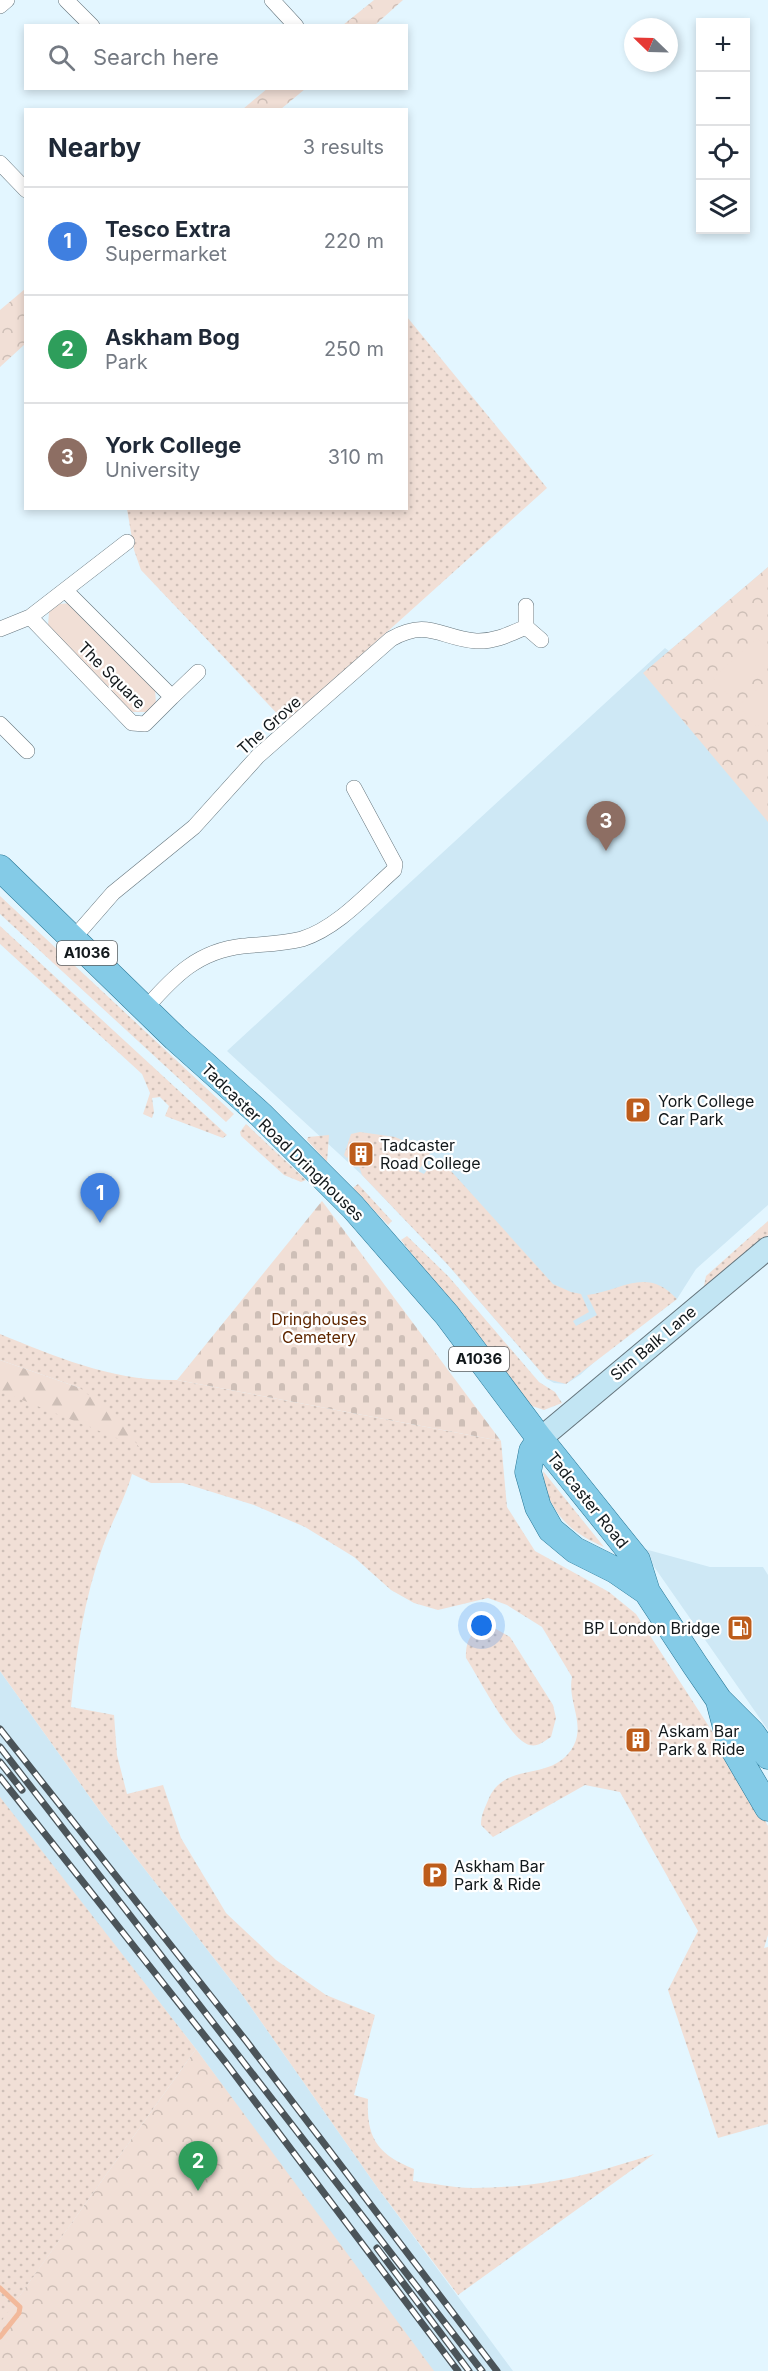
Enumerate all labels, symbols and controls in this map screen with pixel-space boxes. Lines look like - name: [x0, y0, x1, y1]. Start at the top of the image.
- north arrow: [624, 18, 678, 72]
- map controls: [696, 18, 750, 234]
- button: +: [696, 18, 750, 72]
- search box: [24, 24, 408, 90]
- icon: search: [45, 41, 78, 74]
- text: Search here: [93, 44, 219, 70]
- button: −: [696, 72, 750, 126]
- button: locate: [696, 126, 750, 180]
- text: Nearby: [48, 132, 141, 163]
- text: 3 results: [303, 135, 384, 159]
- button: layers: [696, 180, 750, 234]
- text: Tesco Extra: [105, 216, 231, 242]
- text: 1: [63, 229, 72, 253]
- text: 220 m: [324, 229, 384, 253]
- text: Supermarket: [105, 242, 227, 266]
- text: Askham Bog: [105, 324, 240, 350]
- text: 2: [61, 337, 74, 361]
- text: 250 m: [324, 337, 384, 361]
- text: Park: [105, 350, 148, 374]
- text: York College: [105, 432, 241, 458]
- text: 3: [61, 445, 74, 469]
- text: 310 m: [328, 445, 384, 469]
- text: University: [105, 458, 200, 482]
- street label: The Square: [74, 637, 150, 713]
- street label: The Grove: [233, 691, 305, 759]
- pin: 3: [586, 802, 626, 851]
- road number: A1036: [57, 941, 117, 965]
- street label: Tadcaster Road Dringhouses: [198, 1059, 368, 1225]
- place label: York College Car Park: [658, 1091, 754, 1129]
- parking icon: York College Car Park: [623, 1095, 653, 1125]
- place label: Tadcaster Road College: [380, 1135, 481, 1173]
- building icon: Tadcaster Road College: [346, 1139, 376, 1169]
- pin: 1: [80, 1174, 120, 1223]
- street label: Sim Balk Lane: [606, 1301, 700, 1385]
- park label: Dringhouses Cemetery: [271, 1309, 367, 1347]
- road number: A1036: [449, 1347, 509, 1371]
- street label: Tadcaster Road: [543, 1448, 633, 1552]
- your location: [467, 1611, 496, 1640]
- fuel station icon: BP London Bridge: [725, 1613, 755, 1643]
- place label: BP London Bridge: [584, 1618, 720, 1638]
- place label: Askam Bar Park & Ride: [658, 1721, 745, 1759]
- building icon: Askam Bar Park & Ride: [623, 1725, 653, 1755]
- place label: Askham Bar Park & Ride: [454, 1856, 545, 1894]
- parking icon: Askham Bar Park & Ride: [420, 1860, 450, 1890]
- pin: 2: [178, 2142, 218, 2191]

